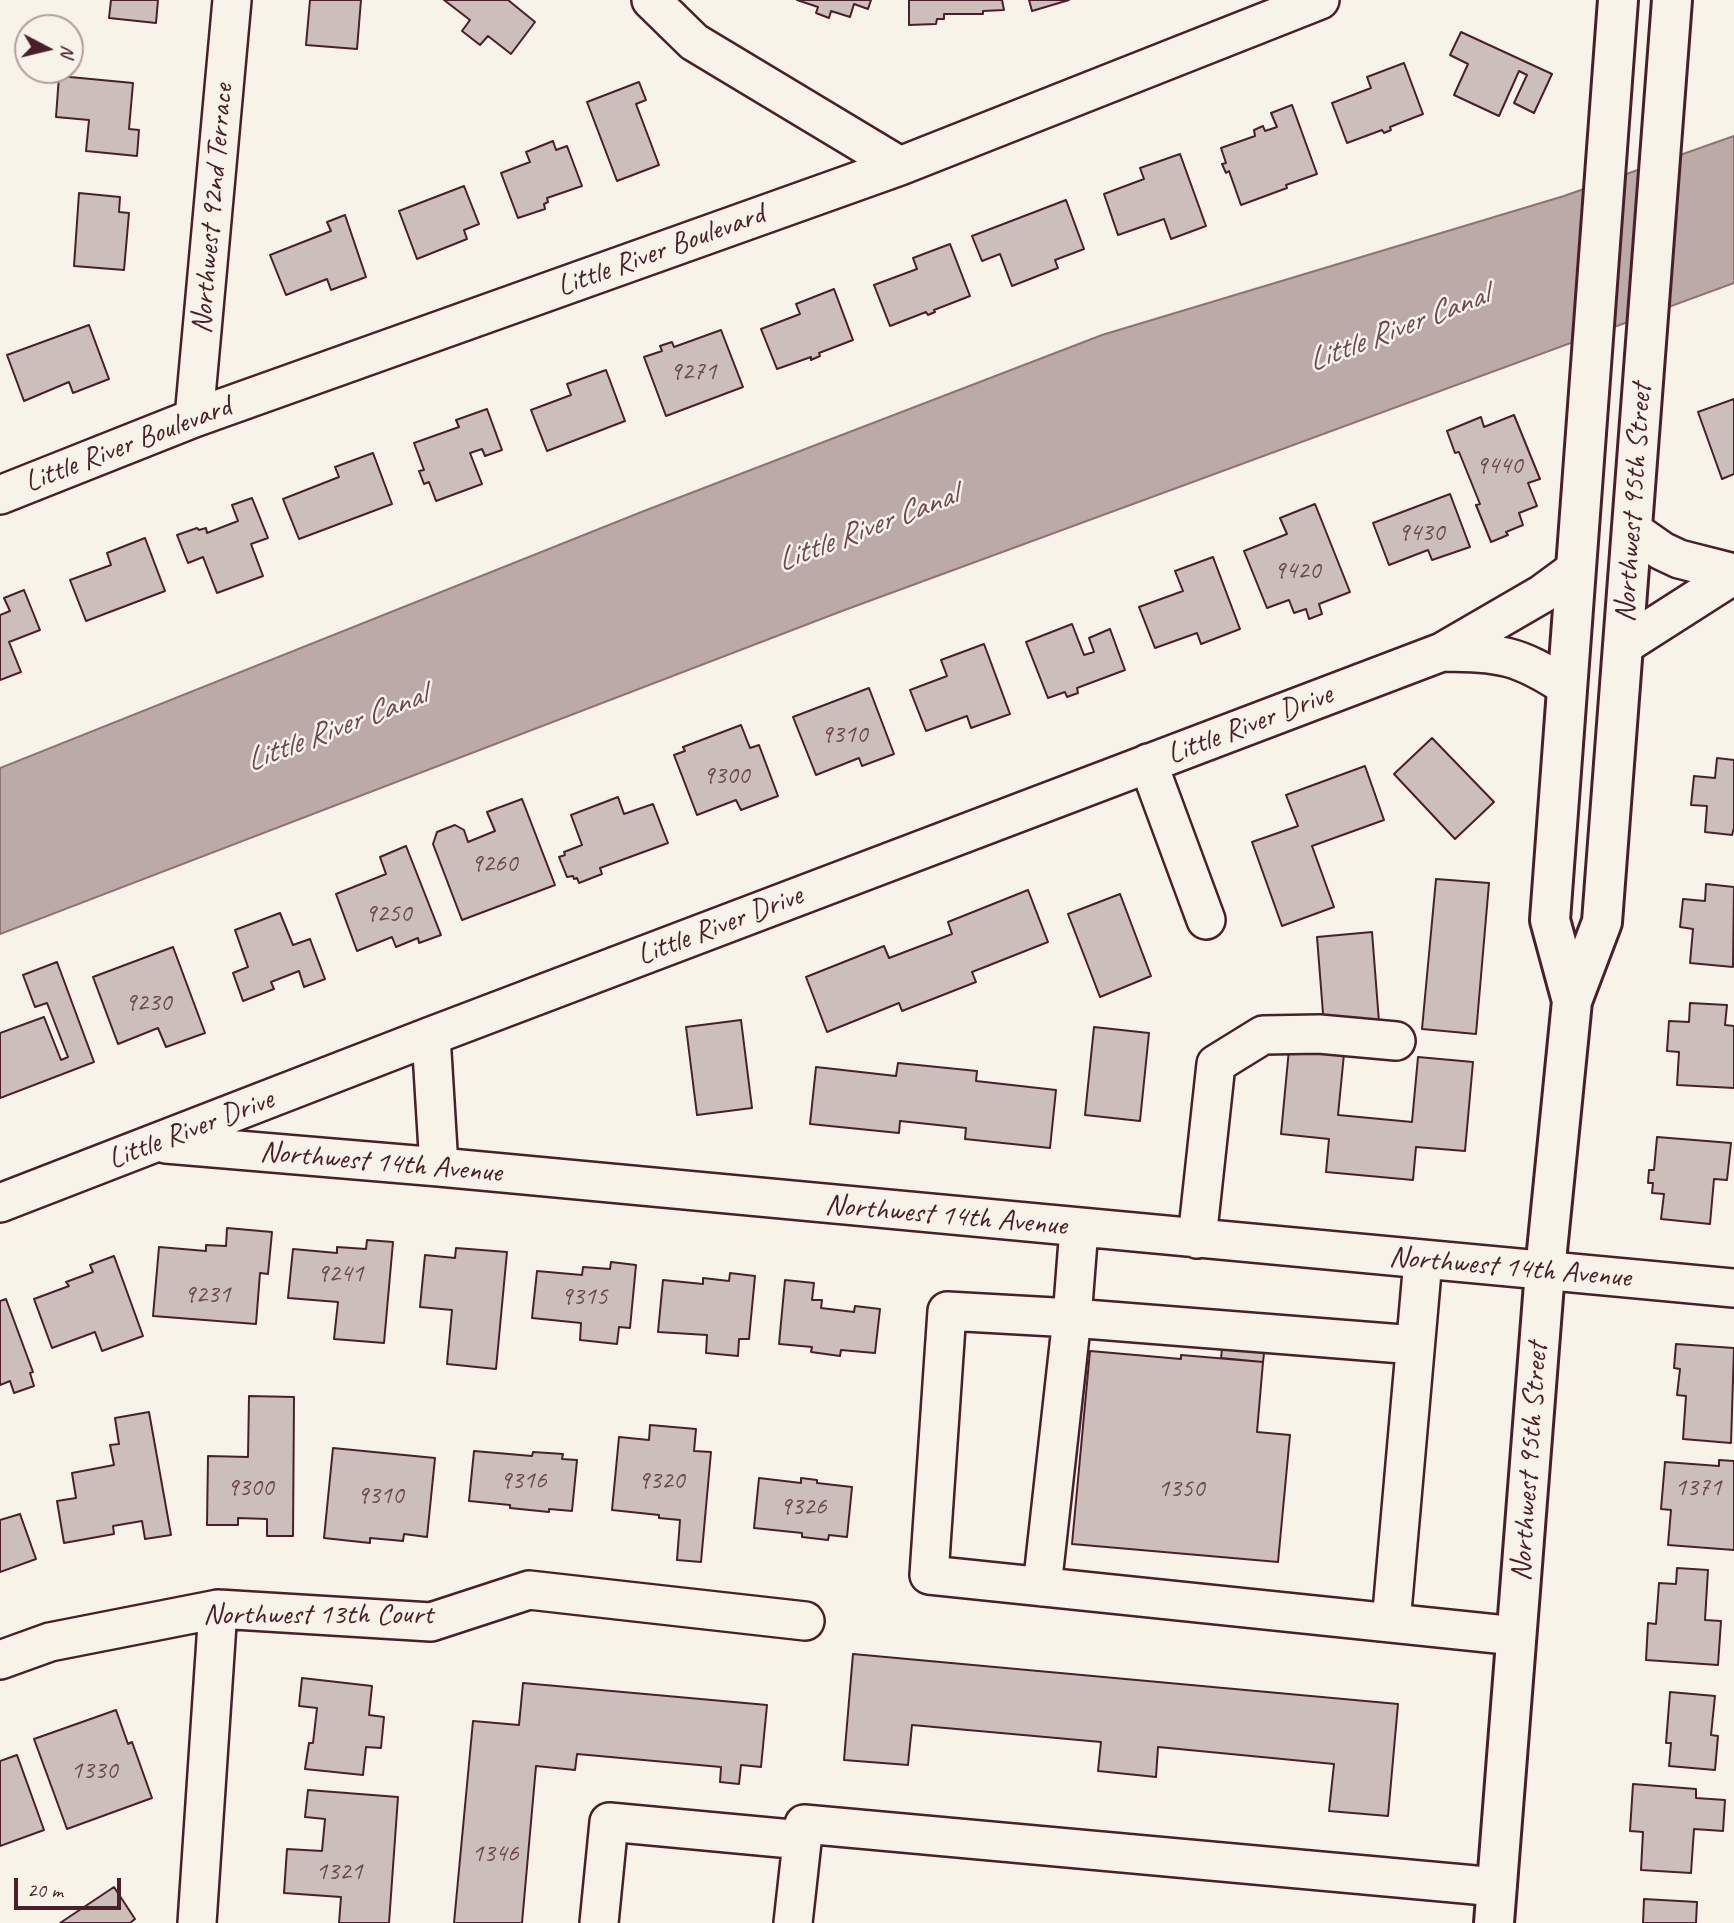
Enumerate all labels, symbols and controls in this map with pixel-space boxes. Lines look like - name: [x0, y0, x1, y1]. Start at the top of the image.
- north arrow: [14, 14, 84, 84]
- text: N: [55, 44, 80, 59]
- street label: Northwest 92nd Terrace: [184, 83, 242, 335]
- street label: Little River Boulevard: [552, 197, 770, 305]
- water label: Little River Canal: [1302, 277, 1494, 381]
- house number: 9271: [670, 356, 716, 388]
- street label: Northwest 95th Street: [1608, 383, 1660, 623]
- street label: Little River Boulevard: [20, 389, 236, 501]
- house number: 9440: [1476, 450, 1522, 482]
- water label: Little River Canal: [771, 477, 963, 581]
- house number: 9430: [1398, 517, 1444, 549]
- house number: 9420: [1274, 555, 1320, 587]
- water label: Little River Canal: [240, 677, 432, 781]
- street label: Little River Drive: [1162, 677, 1338, 773]
- house number: 9310: [821, 719, 867, 751]
- house number: 9300: [703, 760, 749, 792]
- house number: 9260: [471, 848, 517, 880]
- street label: Little River Drive: [632, 878, 808, 974]
- house number: 9250: [365, 898, 411, 930]
- house number: 9230: [125, 987, 171, 1019]
- street label: Little River Drive: [103, 1082, 279, 1178]
- street label: Northwest 14th Avenue: [259, 1135, 503, 1191]
- street label: Northwest 14th Avenue: [824, 1188, 1068, 1244]
- street label: Northwest 14th Avenue: [1388, 1240, 1632, 1296]
- house number: 9241: [317, 1258, 363, 1290]
- house number: 9231: [184, 1279, 230, 1311]
- house number: 9315: [561, 1281, 607, 1313]
- street label: Northwest 95th Street: [1504, 1342, 1556, 1582]
- house number: 9316: [500, 1465, 546, 1497]
- house number: 9320: [638, 1465, 684, 1497]
- house number: 9300: [227, 1472, 273, 1504]
- house number: 1371: [1675, 1472, 1721, 1504]
- house number: 1350: [1158, 1473, 1204, 1505]
- house number: 9310: [357, 1480, 403, 1512]
- house number: 9326: [780, 1491, 826, 1523]
- street label: Northwest 13th Court: [203, 1597, 433, 1633]
- house number: 1330: [71, 1755, 117, 1787]
- house number: 1346: [472, 1838, 518, 1870]
- house number: 1321: [316, 1856, 362, 1888]
- scale bar: [18, 1864, 124, 1908]
- text: 20 m: [27, 1877, 63, 1903]

